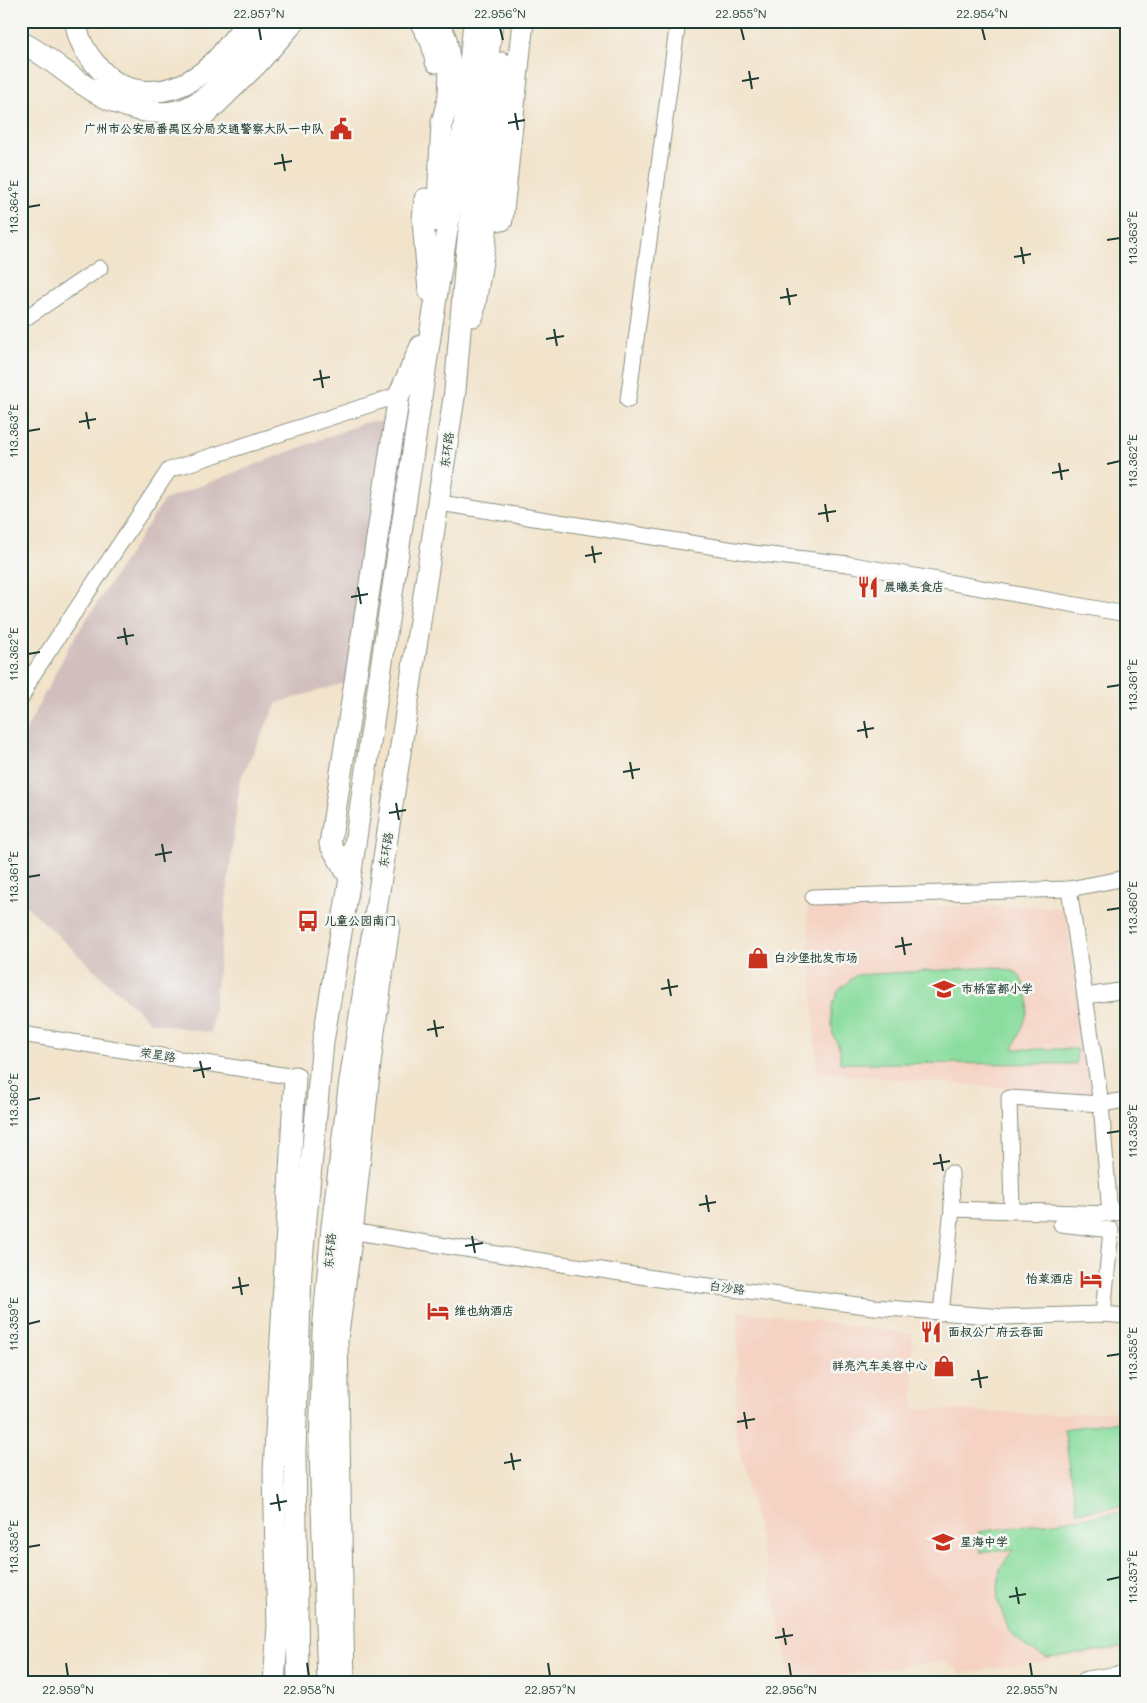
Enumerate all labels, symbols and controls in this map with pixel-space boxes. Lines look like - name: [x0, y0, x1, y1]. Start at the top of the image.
- text: 22.957°N: [233, 5, 285, 21]
- text: 22.956°N: [474, 5, 526, 21]
- text: 22.955°N: [715, 5, 767, 21]
- text: 22.954°N: [956, 5, 1008, 21]
- public building icon: 广州市公安局番禺区分局交通警察大队一中队: [328, 116, 354, 142]
- place label: 广州市公安局番禺区分局交通警察大队一中队: [84, 120, 324, 136]
- text: 113.364°E: [5, 180, 21, 234]
- text: 113.363°E: [1124, 211, 1140, 265]
- text: 113.363°E: [5, 404, 21, 458]
- street label: 东环路: [436, 431, 456, 469]
- text: 113.362°E: [1124, 434, 1140, 488]
- restaurant icon: 晨曦美食店: [855, 574, 881, 600]
- place label: 晨曦美食店: [884, 578, 944, 594]
- text: 113.362°E: [5, 627, 21, 681]
- text: 113.361°E: [1124, 659, 1140, 711]
- street label: 东环路: [374, 831, 396, 869]
- text: 113.361°E: [5, 851, 21, 903]
- text: 113.360°E: [1124, 881, 1140, 935]
- bus stop icon: 儿童公园南门: [295, 908, 321, 934]
- place label: 儿童公园南门: [324, 912, 396, 928]
- shop icon: 白沙堡批发市场: [745, 945, 771, 971]
- place label: 白沙堡批发市场: [774, 949, 858, 965]
- school or university icon: 市桥富都小学: [931, 976, 957, 1002]
- place label: 市桥富都小学: [961, 980, 1033, 996]
- street label: 荣星路: [139, 1043, 177, 1065]
- text: 113.360°E: [5, 1073, 21, 1127]
- text: 113.359°E: [1124, 1104, 1140, 1158]
- street label: 东环路: [319, 1232, 339, 1270]
- hotel icon: 怡莱酒店: [1078, 1266, 1104, 1292]
- place label: 怡莱酒店: [1026, 1270, 1074, 1286]
- street label: 白沙路: [708, 1277, 746, 1297]
- text: 113.359°E: [5, 1297, 21, 1351]
- hotel icon: 维也纳酒店: [425, 1298, 451, 1324]
- place label: 维也纳酒店: [454, 1302, 514, 1318]
- restaurant icon: 面叔公广府云吞面: [918, 1319, 944, 1345]
- place label: 面叔公广府云吞面: [948, 1323, 1044, 1339]
- text: 113.358°E: [1124, 1327, 1140, 1381]
- shop icon: 祥亮汽车美容中心: [931, 1353, 957, 1379]
- place label: 祥亮汽车美容中心: [832, 1357, 928, 1373]
- text: 113.358°E: [5, 1520, 21, 1574]
- school or university icon: 星海中学: [930, 1529, 956, 1555]
- place label: 星海中学: [960, 1533, 1008, 1549]
- text: 113.357°E: [1124, 1550, 1140, 1604]
- text: 22.959°N: [42, 1681, 94, 1697]
- text: 22.958°N: [283, 1681, 335, 1697]
- text: 22.957°N: [524, 1681, 576, 1697]
- text: 22.956°N: [765, 1681, 817, 1697]
- text: 22.955°N: [1006, 1681, 1058, 1697]

